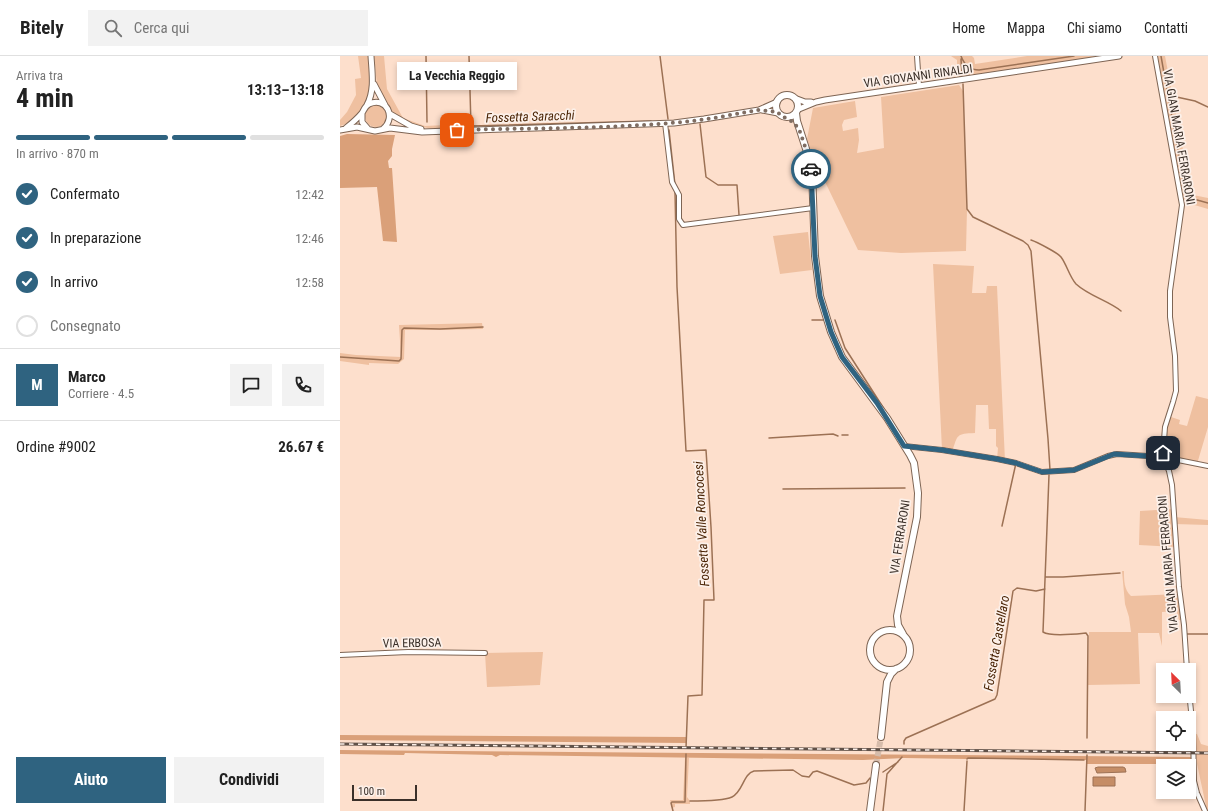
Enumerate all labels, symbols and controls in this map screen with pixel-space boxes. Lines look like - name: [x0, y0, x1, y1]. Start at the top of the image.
- search box: [88, 10, 368, 46]
- text: Bitely: [20, 16, 64, 39]
- icon: search: [102, 17, 124, 39]
- text: Cerca qui: [134, 19, 189, 37]
- text: Home: [952, 20, 985, 36]
- text: Mappa: [1007, 20, 1045, 36]
- text: Chi siamo: [1067, 20, 1122, 36]
- text: Contatti: [1144, 20, 1188, 36]
- street label: VIA GIOVANNI RINALDI: [863, 61, 973, 91]
- callout: La Vecchia Reggio: [397, 62, 517, 90]
- text: Arriva tra: [16, 68, 63, 83]
- text: La Vecchia Reggio: [409, 68, 505, 83]
- street label: VIA GIAN MARIA FERRARONI: [1160, 68, 1198, 206]
- text: 13:13–13:18: [247, 81, 324, 99]
- text: 4 min: [16, 83, 74, 113]
- water label: Fossetta Saracchi: [485, 107, 575, 126]
- pin: [440, 113, 474, 147]
- icon: bag: [446, 119, 468, 141]
- text: In arrivo · 870 m: [16, 146, 99, 161]
- courier: [791, 149, 831, 189]
- icon: car: [800, 158, 822, 180]
- icon: check: [16, 183, 38, 205]
- text: Confermato: [50, 185, 120, 203]
- text: 12:42: [295, 187, 324, 202]
- icon: check: [16, 227, 38, 249]
- text: In preparazione: [50, 229, 141, 247]
- text: 12:46: [295, 231, 324, 246]
- icon: check: [16, 271, 38, 293]
- text: In arrivo: [50, 273, 98, 291]
- text: 12:58: [295, 275, 324, 290]
- text: Consegnato: [50, 317, 121, 335]
- button: chat: [230, 364, 272, 406]
- button: phone: [282, 364, 324, 406]
- text: Marco: [68, 368, 106, 386]
- text: M: [31, 376, 43, 394]
- text: Corriere · 4.5: [68, 386, 134, 401]
- pin: [1146, 436, 1180, 470]
- text: Ordine #9002: [16, 438, 96, 456]
- text: 26.67 €: [278, 438, 324, 456]
- icon: home: [1152, 442, 1174, 464]
- water label: Fossetta Valle Roncocesi: [691, 461, 712, 587]
- street label: VIA GIAN MARIA FERRARONI: [1155, 495, 1181, 633]
- street label: VIA FERRARONI: [887, 499, 913, 575]
- water label: Fossetta Castellaro: [981, 594, 1012, 692]
- street label: VIA ERBOSA: [383, 635, 442, 651]
- north arrow: [1156, 663, 1196, 703]
- map controls: [1156, 663, 1196, 799]
- button: locate: [1156, 711, 1196, 751]
- button: Aiuto: [16, 757, 166, 803]
- button: Condividi: [174, 757, 324, 803]
- button: layers: [1156, 759, 1196, 799]
- scale bar: [352, 783, 417, 802]
- text: 100 m: [358, 785, 385, 798]

